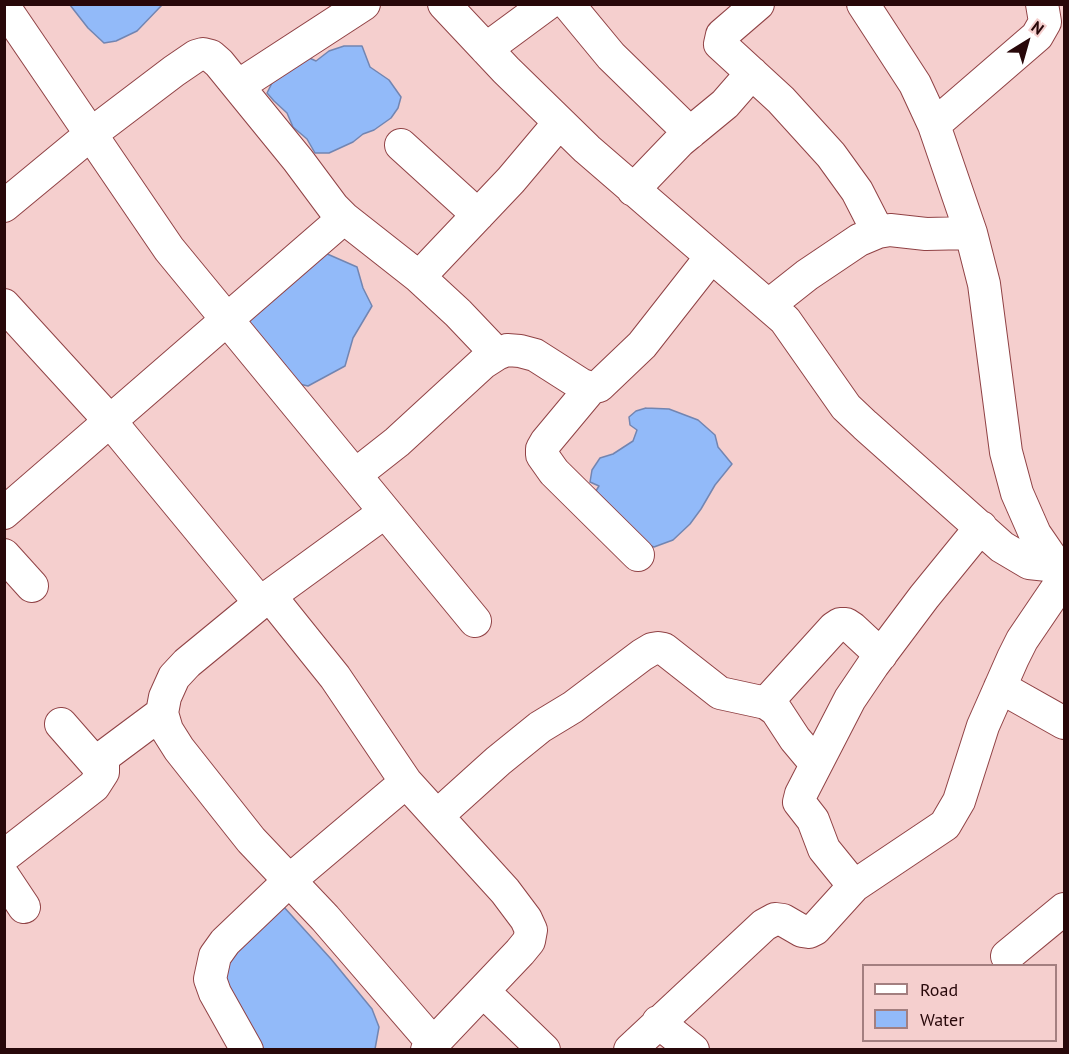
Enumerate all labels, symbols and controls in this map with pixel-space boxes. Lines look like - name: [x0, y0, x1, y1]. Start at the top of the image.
- north arrow: [997, 12, 1057, 72]
- text: N: [1028, 16, 1048, 39]
- legend: [862, 964, 1057, 1042]
- text: Road: [920, 978, 958, 1001]
- text: Water: [920, 1008, 964, 1031]

